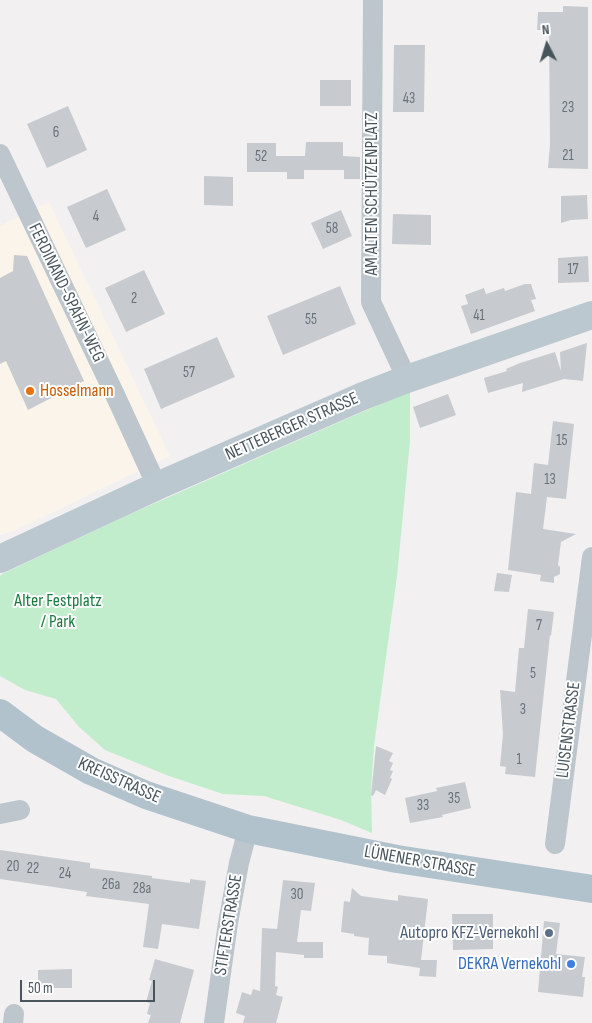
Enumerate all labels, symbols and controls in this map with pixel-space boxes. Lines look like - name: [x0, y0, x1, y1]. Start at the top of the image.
- north arrow: [522, 20, 572, 70]
- text: N: [541, 21, 550, 38]
- house number: 43: [403, 90, 415, 108]
- house number: 23: [562, 99, 574, 117]
- street label: AM ALTEN SCHÜTZENPLATZ: [361, 112, 383, 276]
- house number: 6: [53, 124, 59, 142]
- house number: 21: [562, 147, 574, 165]
- house number: 52: [255, 148, 267, 166]
- house number: 4: [93, 208, 99, 226]
- street label: FERDINAND-SPAHN-WEG: [23, 220, 109, 366]
- house number: 58: [326, 220, 338, 238]
- house number: 17: [567, 261, 579, 279]
- house number: 2: [131, 290, 137, 308]
- house number: 41: [473, 307, 485, 325]
- house number: 55: [305, 311, 317, 329]
- house number: 57: [183, 364, 195, 382]
- place label: Hosselmann: [40, 380, 114, 402]
- marker: Hosselmann: [24, 385, 36, 397]
- street label: NETTEBERGER STRASSE: [222, 388, 362, 466]
- house number: 15: [556, 432, 568, 450]
- house number: 13: [544, 471, 556, 489]
- park label: Alter Festplatz / Park: [14, 590, 102, 632]
- house number: 7: [536, 617, 542, 635]
- house number: 5: [530, 665, 536, 683]
- street label: LUISENSTRASSE: [552, 681, 586, 779]
- house number: 3: [520, 701, 526, 719]
- house number: 1: [516, 751, 522, 769]
- street label: KREISSTRASSE: [74, 753, 164, 809]
- house number: 35: [448, 790, 460, 808]
- house number: 33: [417, 797, 429, 815]
- street label: LÜNENER STRASSE: [362, 842, 478, 882]
- house number: 20: [7, 858, 19, 876]
- house number: 22: [27, 860, 39, 878]
- house number: 24: [59, 865, 71, 883]
- street label: STIFTERSTRASSE: [210, 873, 248, 977]
- house number: 26a: [102, 876, 120, 894]
- house number: 28a: [133, 880, 151, 898]
- house number: 30: [291, 886, 303, 904]
- place label: Autopro KFZ-Vernekohl: [400, 922, 539, 944]
- marker: Autopro KFZ-Vernekohl: [543, 927, 555, 939]
- place label: DEKRA Vernekohl: [458, 953, 561, 975]
- marker: DEKRA Vernekohl: [565, 958, 577, 970]
- scale bar: [22, 970, 158, 1002]
- text: 50 m: [28, 979, 53, 998]

